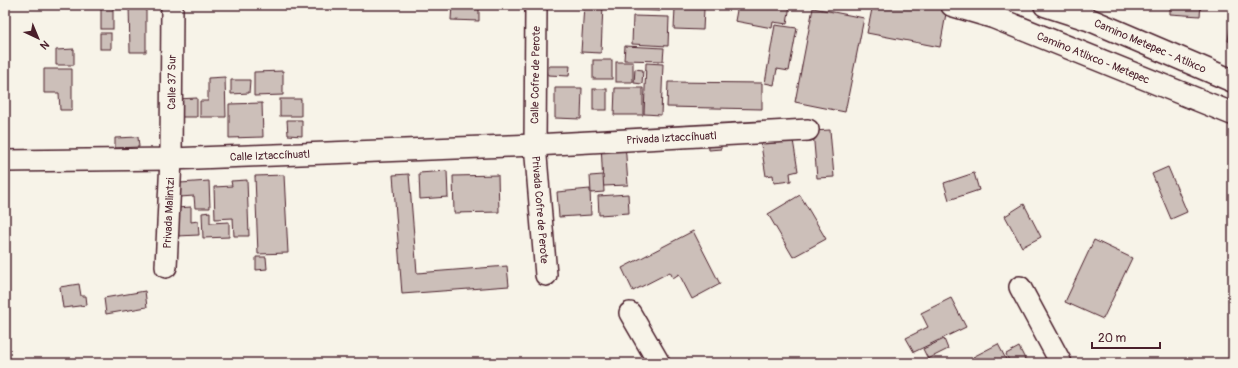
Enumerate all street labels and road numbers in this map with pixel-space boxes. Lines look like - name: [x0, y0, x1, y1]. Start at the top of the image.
- street label: Camino Metepec - Atlixco: [1092, 16, 1208, 76]
- street label: Calle Cofre de Perote: [528, 25, 543, 124]
- street label: Camino Atlixco - Metepec: [1035, 29, 1152, 87]
- street label: Calle 37 Sur: [165, 54, 179, 110]
- street label: Privada Iztaccíhuatl: [626, 129, 717, 147]
- street label: Calle Iztaccíhuatl: [230, 148, 310, 164]
- street label: Privada Cofre de Perote: [529, 155, 551, 265]
- street label: Privada Malintzi: [161, 177, 177, 249]

